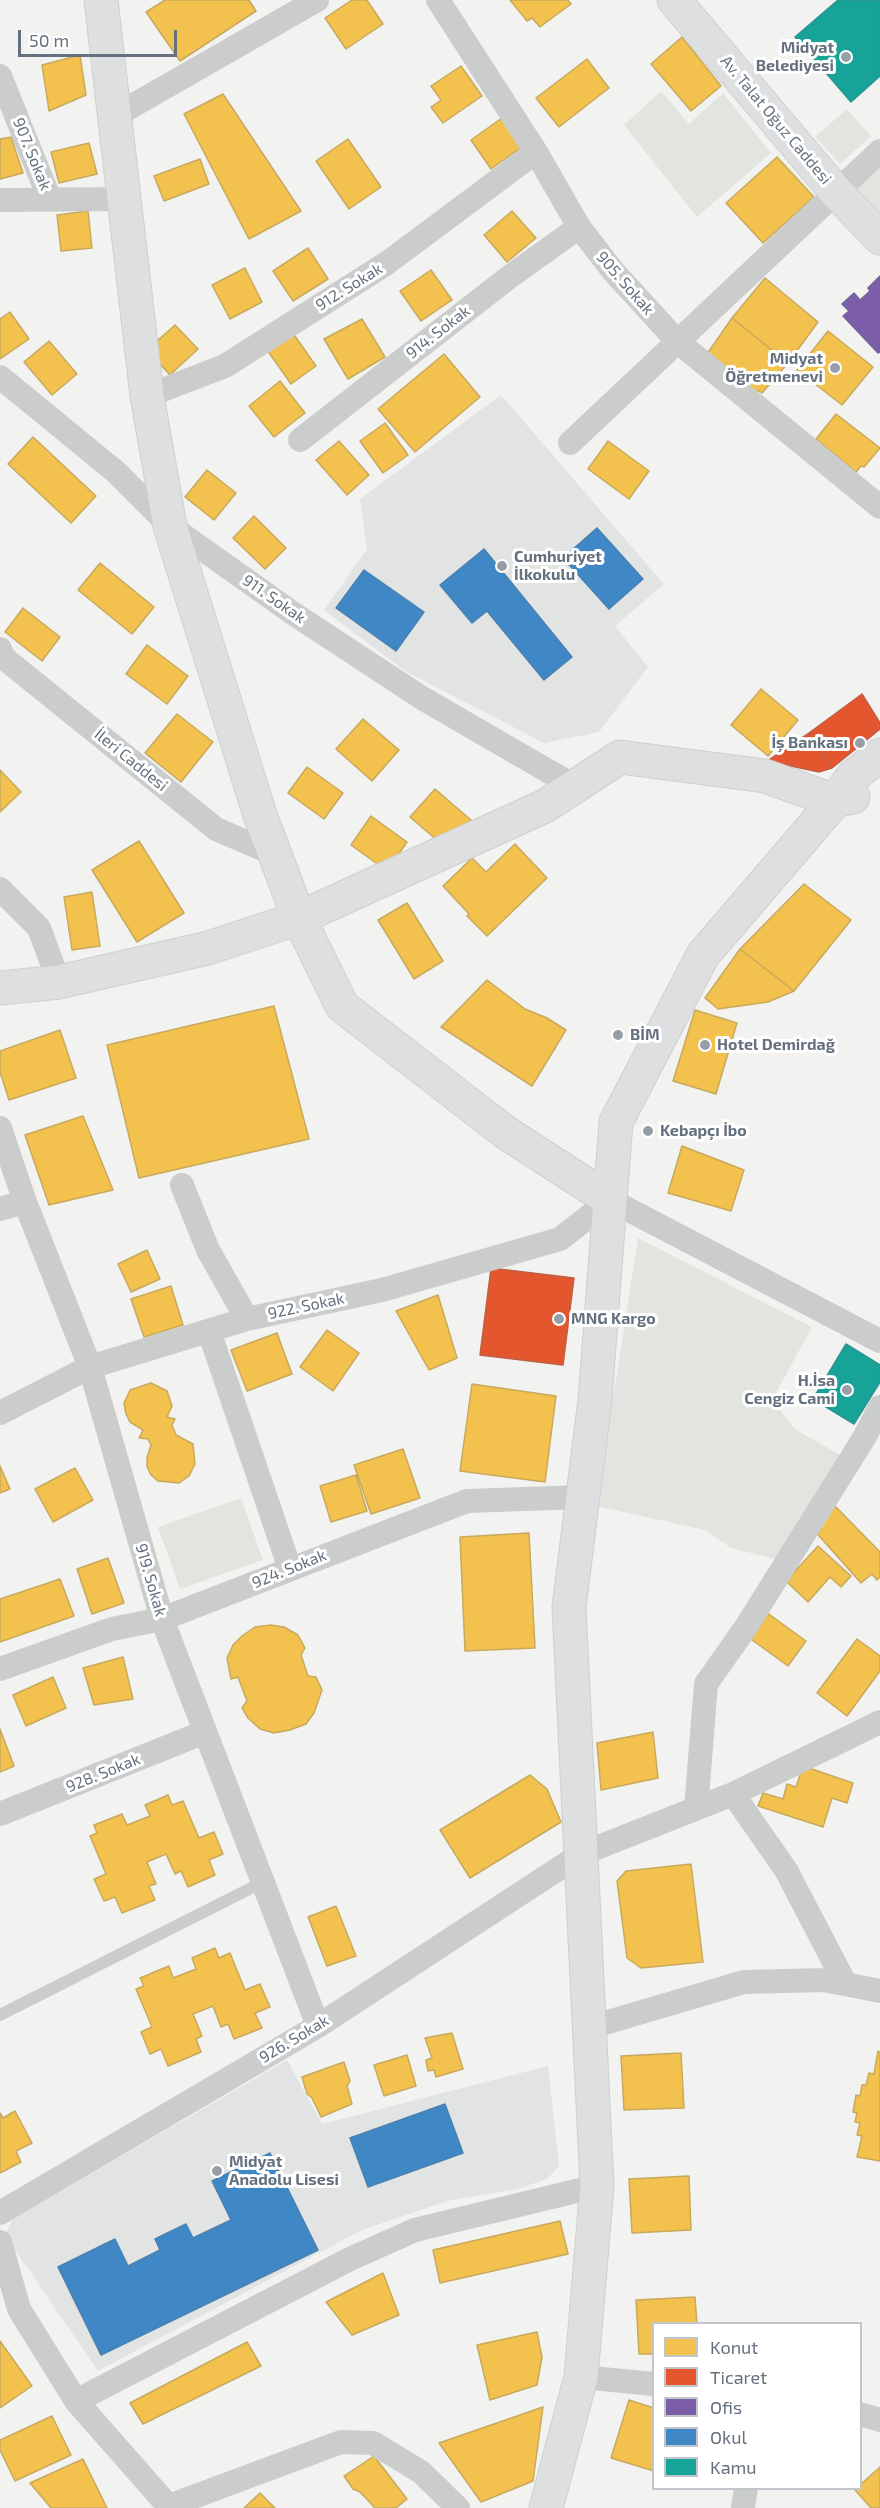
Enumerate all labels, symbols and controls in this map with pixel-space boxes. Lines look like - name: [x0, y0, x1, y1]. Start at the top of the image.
- scale bar: [21, 18, 180, 56]
- text: 50 m: [29, 29, 69, 51]
- place label: Midyat Belediyesi: [756, 38, 834, 76]
- marker: Midyat Belediyesi: [839, 50, 853, 64]
- street label: Av. Talat Oğuz Caddesi: [717, 52, 835, 188]
- street label: 907. Sokak: [9, 115, 55, 193]
- street label: 905. Sokak: [592, 247, 658, 319]
- street label: 912. Sokak: [312, 259, 386, 315]
- street label: 914. Sokak: [402, 301, 474, 363]
- place label: Midyat Öğretmenevi: [725, 349, 823, 387]
- marker: Midyat Öğretmenevi: [828, 361, 842, 375]
- place label: Cumhuriyet İlkokulu: [514, 547, 602, 585]
- marker: Cumhuriyet İlkokulu: [495, 559, 509, 573]
- street label: 911. Sokak: [239, 570, 309, 628]
- street label: İleri Caddesi: [91, 725, 171, 795]
- place label: İş Bankası: [771, 733, 848, 753]
- marker: İş Bankası: [853, 736, 867, 750]
- place label: BİM: [630, 1025, 660, 1045]
- marker: BİM: [611, 1028, 625, 1042]
- place label: Hotel Demirdağ: [717, 1035, 835, 1055]
- marker: Hotel Demirdağ: [698, 1038, 712, 1052]
- place label: Kebapçı İbo: [660, 1121, 747, 1141]
- marker: Kebapçı İbo: [641, 1124, 655, 1138]
- street label: 922. Sokak: [266, 1289, 346, 1323]
- place label: MNG Kargo: [571, 1309, 656, 1329]
- marker: MNG Kargo: [552, 1312, 566, 1326]
- place label: H.İsa Cengiz Cami: [744, 1371, 835, 1409]
- marker: H.İsa Cengiz Cami: [840, 1383, 854, 1397]
- street label: 919. Sokak: [131, 1541, 171, 1619]
- street label: 924. Sokak: [249, 1545, 329, 1593]
- street label: 928. Sokak: [63, 1749, 143, 1797]
- street label: 926. Sokak: [256, 2011, 332, 2067]
- place label: Midyat Anadolu Lisesi: [229, 2152, 339, 2190]
- marker: Midyat Anadolu Lisesi: [210, 2164, 224, 2178]
- legend: [652, 2322, 862, 2490]
- text: Konut: [710, 2336, 758, 2358]
- text: Ticaret: [710, 2366, 767, 2388]
- text: Ofis: [710, 2396, 742, 2418]
- text: Okul: [710, 2426, 747, 2448]
- text: Kamu: [710, 2456, 757, 2478]

